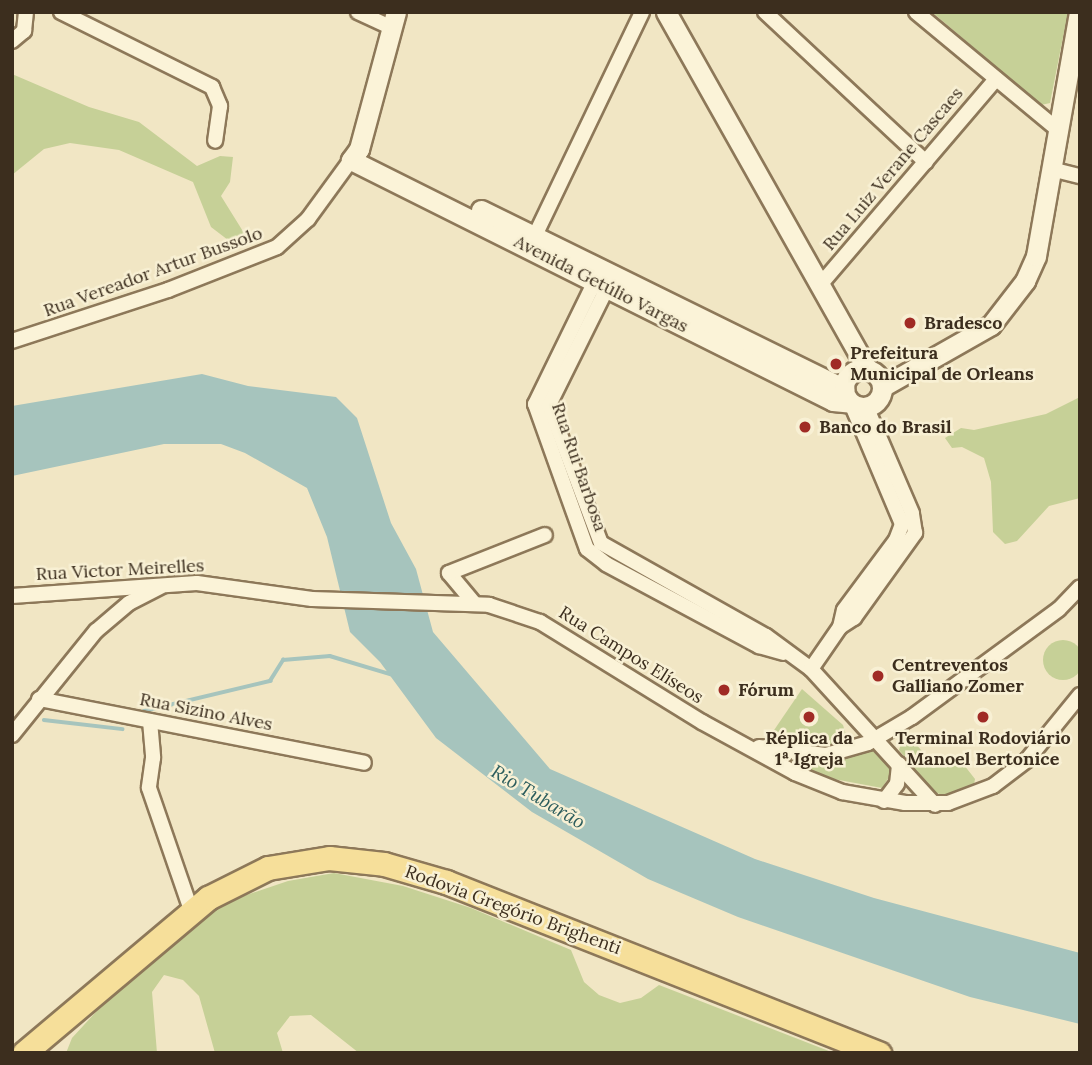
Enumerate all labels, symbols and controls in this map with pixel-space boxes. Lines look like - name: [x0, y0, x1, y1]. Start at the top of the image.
- street label: Rua Luiz Verane Cascaes: [818, 83, 968, 255]
- street label: Rua Vereador Artur Bussolo: [41, 222, 265, 322]
- street label: Avenida Getúlio Vargas: [510, 231, 692, 337]
- place label: Bradesco: [924, 312, 1002, 334]
- marker: Bradesco: [902, 315, 918, 331]
- place label: Prefeitura Municipal de Orleans: [850, 343, 1034, 386]
- marker: Prefeitura Municipal de Orleans: [828, 356, 844, 372]
- street label: Rua Rui Barbosa: [547, 400, 611, 534]
- place label: Banco do Brasil: [819, 416, 952, 438]
- marker: Banco do Brasil: [797, 419, 813, 435]
- street label: Rua Victor Meirelles: [35, 555, 205, 585]
- street label: Rua Campos Elíseos: [555, 602, 707, 708]
- place label: Centreventos Galliano Zomer: [892, 655, 1024, 698]
- marker: Centreventos Galliano Zomer: [870, 668, 886, 684]
- place label: Fórum: [738, 679, 794, 701]
- marker: Fórum: [716, 682, 732, 698]
- street label: Rua Sizino Alves: [138, 689, 274, 735]
- marker: Réplica da 1ª Igreja: [801, 709, 817, 725]
- marker: Terminal Rodoviário Manoel Bertonice: [975, 709, 991, 725]
- place label: Réplica da 1ª Igreja: [765, 728, 853, 770]
- place label: Terminal Rodoviário Manoel Bertonice: [895, 728, 1071, 770]
- water label: Rio Tubarão: [487, 760, 589, 834]
- street label: Rodovia Gregório Brighenti: [402, 861, 624, 959]

